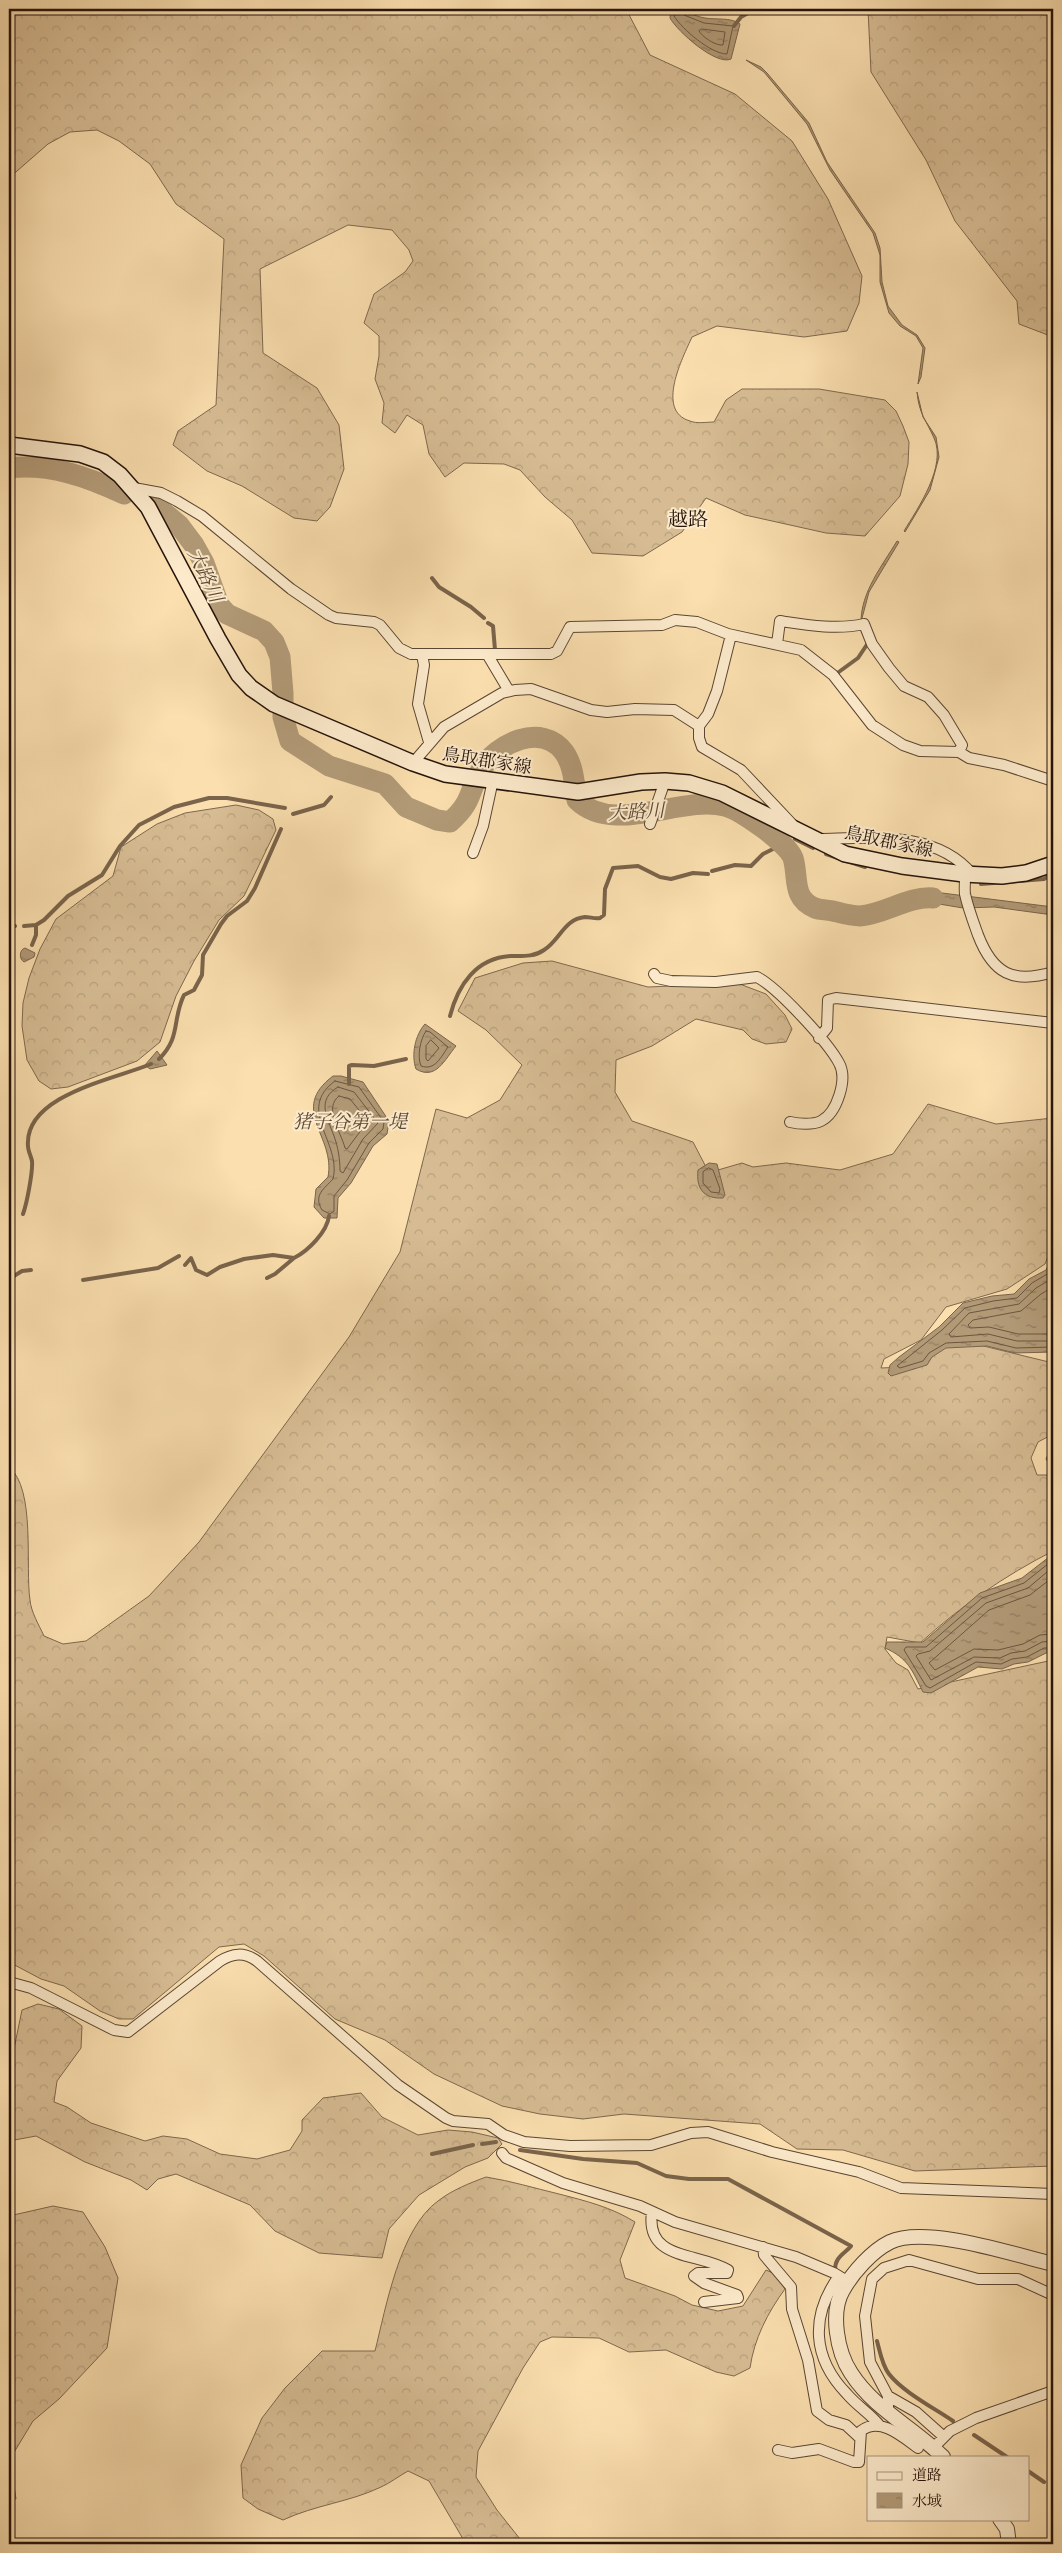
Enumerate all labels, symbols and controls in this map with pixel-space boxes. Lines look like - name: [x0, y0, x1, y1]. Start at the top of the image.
- district label: 越路: [668, 504, 708, 533]
- water label: 大路川: [181, 543, 232, 609]
- street label: 鳥取郡家線: [440, 740, 534, 780]
- water label: 大路川: [607, 795, 667, 826]
- street label: 鳥取郡家線: [842, 818, 936, 864]
- water label: 猪子谷第一堤: [293, 1107, 409, 1135]
- legend: [867, 2456, 1030, 2520]
- text: 道路: [912, 2464, 942, 2485]
- text: 水域: [912, 2490, 942, 2511]

